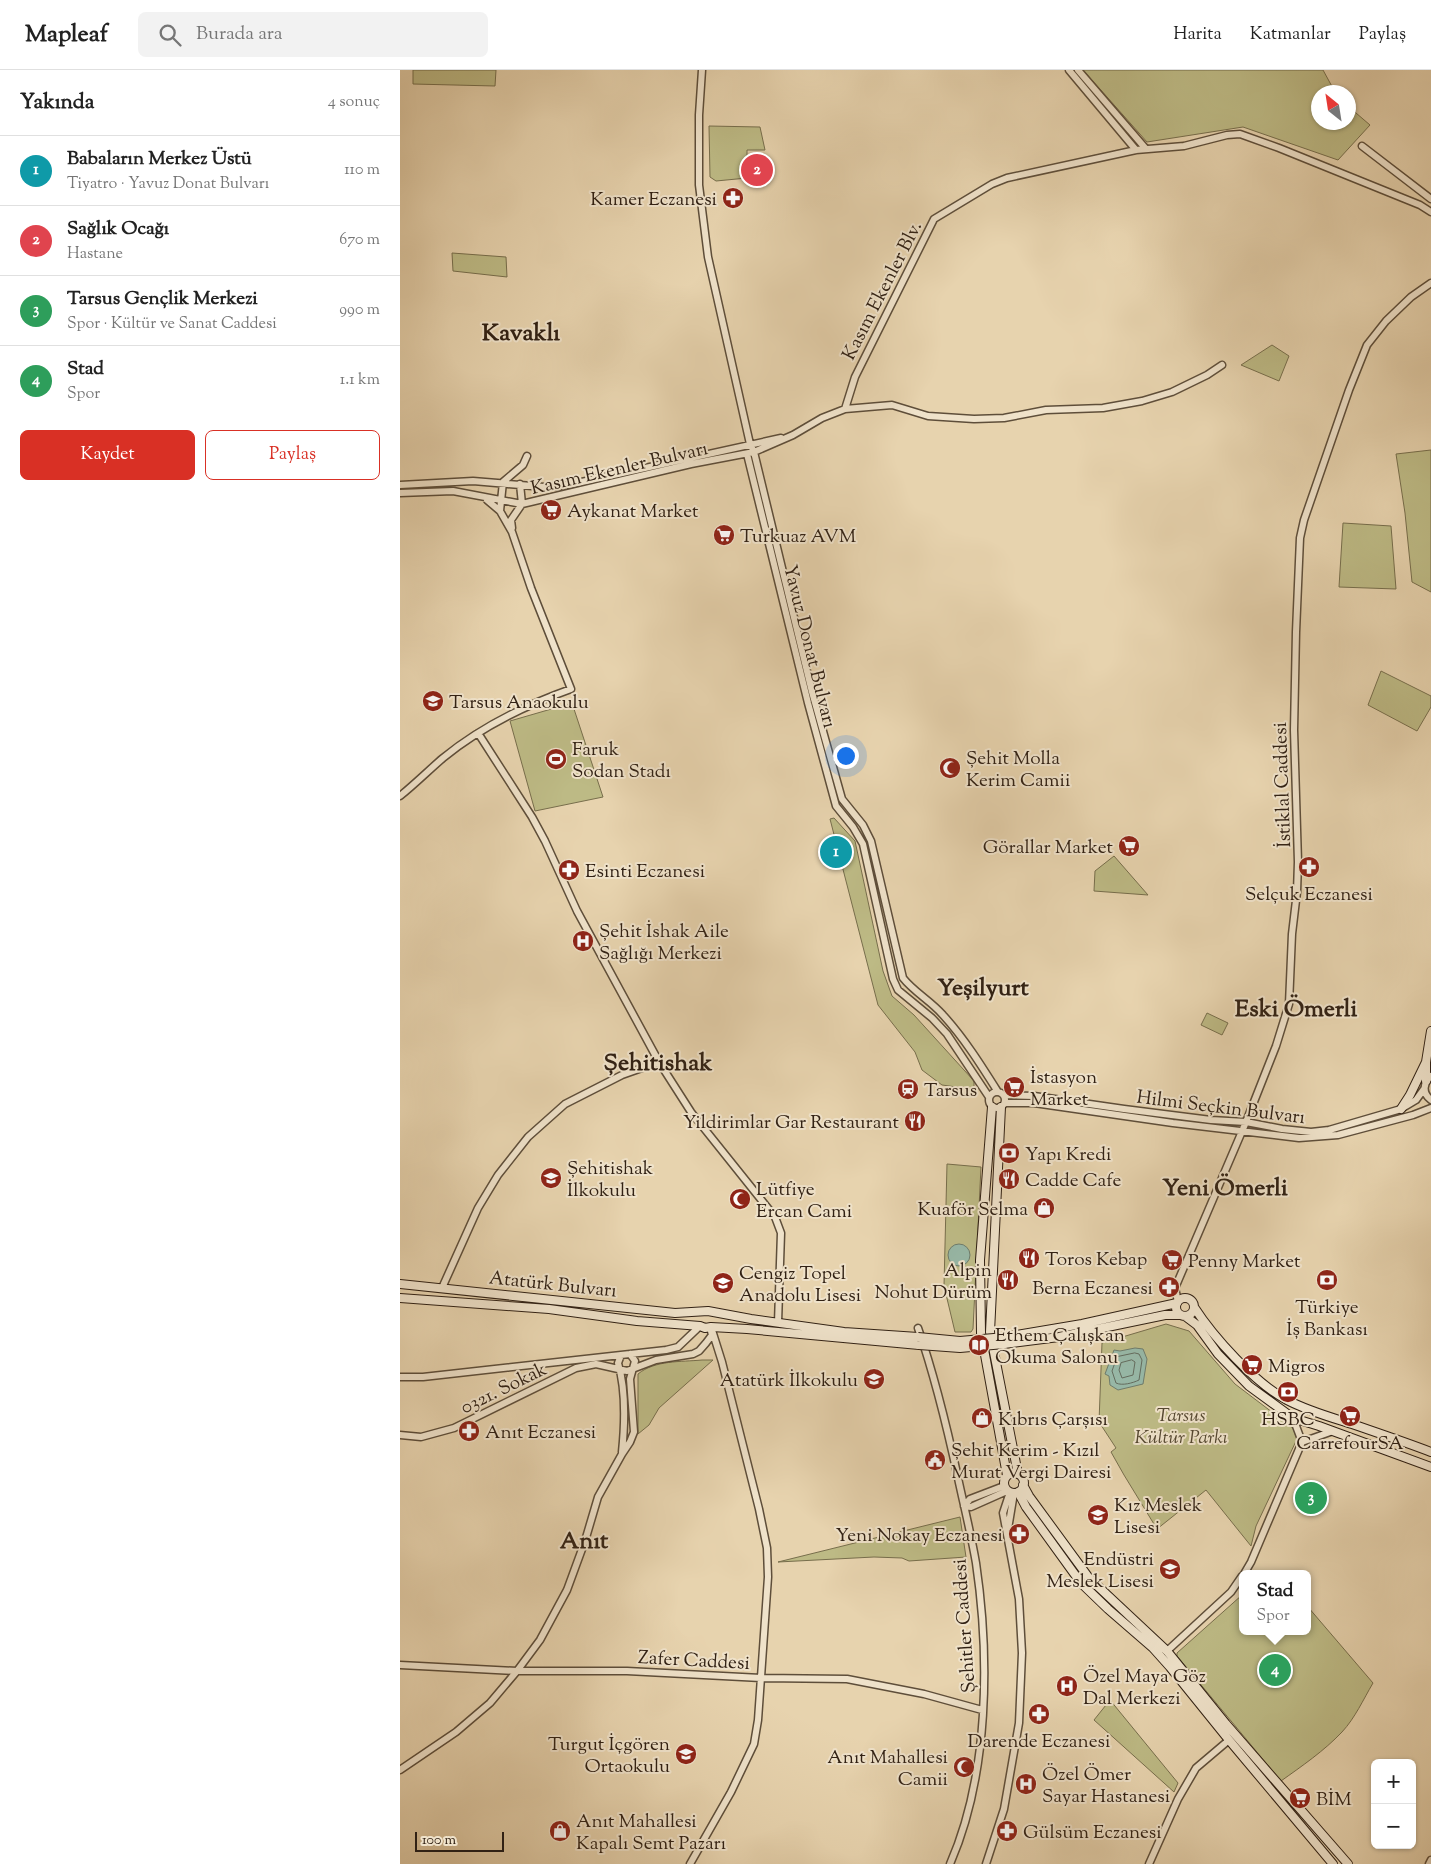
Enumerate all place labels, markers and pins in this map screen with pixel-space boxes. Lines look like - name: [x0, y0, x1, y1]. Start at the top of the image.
- pin: 2: [741, 151, 773, 189]
- pharmacy icon: Kamer Eczanesi: [721, 186, 745, 210]
- place label: Kamer Eczanesi: [590, 187, 717, 214]
- supermarket icon: Aykanat Market: [539, 498, 563, 522]
- place label: Aykanat Market: [567, 499, 699, 526]
- supermarket icon: Turkuaz AVM: [712, 523, 736, 547]
- place label: Turkuaz AVM: [740, 524, 857, 551]
- school or university icon: Tarsus Anaokulu: [421, 689, 445, 713]
- place label: Tarsus Anaokulu: [449, 690, 589, 717]
- place label: Faruk Sodan Stadı: [572, 737, 671, 786]
- place label: Şehit Molla Kerim Camii: [966, 746, 1070, 795]
- sports icon: Faruk Sodan Stadı: [544, 747, 568, 771]
- mosque icon: Şehit Molla Kerim Camii: [938, 756, 962, 780]
- pin: 1: [820, 833, 852, 871]
- supermarket icon: Görallar Market: [1117, 834, 1141, 858]
- place label: Görallar Market: [983, 835, 1113, 862]
- pharmacy icon: Selçuk Eczanesi: [1297, 855, 1321, 879]
- pharmacy icon: Esinti Eczanesi: [557, 858, 581, 882]
- place label: Esinti Eczanesi: [585, 859, 705, 886]
- place label: Selçuk Eczanesi: [1245, 882, 1373, 909]
- place label: Şehit İshak Aile Sağlığı Merkezi: [599, 919, 729, 968]
- hospital icon: Şehit İshak Aile Sağlığı Merkezi: [571, 929, 595, 953]
- place label: İstasyon Market: [1030, 1065, 1097, 1114]
- supermarket icon: İstasyon Market: [1002, 1075, 1026, 1099]
- station icon: Tarsus: [896, 1077, 920, 1101]
- place label: Tarsus: [924, 1078, 977, 1105]
- restaurant icon: Yildirimlar Gar Restaurant: [903, 1109, 927, 1133]
- place label: Yildirimlar Gar Restaurant: [683, 1110, 899, 1137]
- bank icon: Yapı Kredi: [997, 1141, 1021, 1165]
- place label: Yapı Kredi: [1025, 1142, 1111, 1169]
- place label: Şehitishak İlkokulu: [567, 1156, 654, 1205]
- school or university icon: Şehitishak İlkokulu: [539, 1166, 563, 1190]
- restaurant icon: Cadde Cafe: [997, 1167, 1021, 1191]
- place label: Cadde Cafe: [1025, 1168, 1122, 1195]
- place label: Lütfiye Ercan Cami: [756, 1177, 852, 1226]
- mosque icon: Lütfiye Ercan Cami: [728, 1187, 752, 1211]
- shop icon: Kuaför Selma: [1032, 1196, 1056, 1220]
- place label: Kuaför Selma: [918, 1197, 1028, 1224]
- restaurant icon: Toros Kebap: [1017, 1246, 1041, 1270]
- place label: Toros Kebap: [1045, 1247, 1147, 1274]
- supermarket icon: Penny Market: [1160, 1248, 1184, 1272]
- place label: Penny Market: [1188, 1249, 1301, 1276]
- place label: Alpin Nohut Dürüm: [875, 1258, 992, 1307]
- place label: Cengiz Topel Anadolu Lisesi: [739, 1261, 861, 1310]
- restaurant icon: Alpin Nohut Dürüm: [996, 1268, 1020, 1292]
- bank icon: Türkiye İş Bankası: [1315, 1268, 1339, 1292]
- school or university icon: Cengiz Topel Anadolu Lisesi: [711, 1271, 735, 1295]
- pharmacy icon: Berna Eczanesi: [1157, 1275, 1181, 1299]
- place label: Berna Eczanesi: [1032, 1276, 1153, 1303]
- place label: Türkiye İş Bankası: [1286, 1295, 1368, 1344]
- place label: Ethem Çalışkan Okuma Salonu: [995, 1323, 1125, 1372]
- library icon: Ethem Çalışkan Okuma Salonu: [967, 1333, 991, 1357]
- supermarket icon: Migros: [1240, 1353, 1264, 1377]
- place label: Migros: [1268, 1354, 1325, 1381]
- school or university icon: Atatürk İlkokulu: [862, 1367, 886, 1391]
- place label: Atatürk İlkokulu: [720, 1368, 858, 1395]
- bank icon: HSBC: [1276, 1380, 1300, 1404]
- supermarket icon: CarrefourSA: [1338, 1404, 1362, 1428]
- shop icon: Kıbrıs Çarşısı: [970, 1406, 994, 1430]
- place label: Kıbrıs Çarşısı: [998, 1407, 1108, 1434]
- place label: HSBC: [1261, 1407, 1315, 1434]
- pharmacy icon: Anıt Eczanesi: [457, 1419, 481, 1443]
- place label: Anıt Eczanesi: [485, 1420, 596, 1447]
- place label: CarrefourSA: [1296, 1431, 1404, 1458]
- place label: Şehit Kerim - Kızıl Murat Vergi Dairesi: [951, 1438, 1111, 1487]
- public building icon: Şehit Kerim - Kızıl Murat Vergi Dairesi: [923, 1448, 947, 1472]
- pin: 3: [1295, 1479, 1327, 1517]
- place label: Kız Meslek Lisesi: [1114, 1493, 1203, 1542]
- school or university icon: Kız Meslek Lisesi: [1086, 1503, 1110, 1527]
- pharmacy icon: Yeni Nokay Eczanesi: [1007, 1522, 1031, 1546]
- place label: Yeni Nokay Eczanesi: [835, 1523, 1003, 1550]
- place label: Endüstri Meslek Lisesi: [1046, 1547, 1154, 1596]
- school or university icon: Endüstri Meslek Lisesi: [1158, 1557, 1182, 1581]
- pin: 4: [1259, 1651, 1291, 1689]
- place label: Özel Maya Göz Dal Merkezi: [1083, 1664, 1206, 1713]
- hospital icon: Özel Maya Göz Dal Merkezi: [1055, 1674, 1079, 1698]
- pharmacy icon: Darende Eczanesi: [1027, 1702, 1051, 1726]
- place label: Darende Eczanesi: [968, 1729, 1110, 1756]
- place label: Turgut İçgören Ortaokulu: [548, 1732, 670, 1781]
- school or university icon: Turgut İçgören Ortaokulu: [674, 1742, 698, 1766]
- place label: Anıt Mahallesi Camii: [827, 1745, 948, 1794]
- mosque icon: Anıt Mahallesi Camii: [952, 1755, 976, 1779]
- place label: Özel Ömer Sayar Hastanesi: [1042, 1762, 1170, 1811]
- hospital icon: Özel Ömer Sayar Hastanesi: [1014, 1772, 1038, 1796]
- supermarket icon: BİM: [1288, 1786, 1312, 1810]
- place label: BİM: [1316, 1787, 1352, 1814]
- place label: Anıt Mahallesi Kapalı Semt Pazarı: [576, 1809, 726, 1858]
- shop icon: Anıt Mahallesi Kapalı Semt Pazarı: [548, 1819, 572, 1843]
- pharmacy icon: Gülsüm Eczanesi: [995, 1819, 1019, 1843]
- place label: Gülsüm Eczanesi: [1023, 1820, 1162, 1847]

